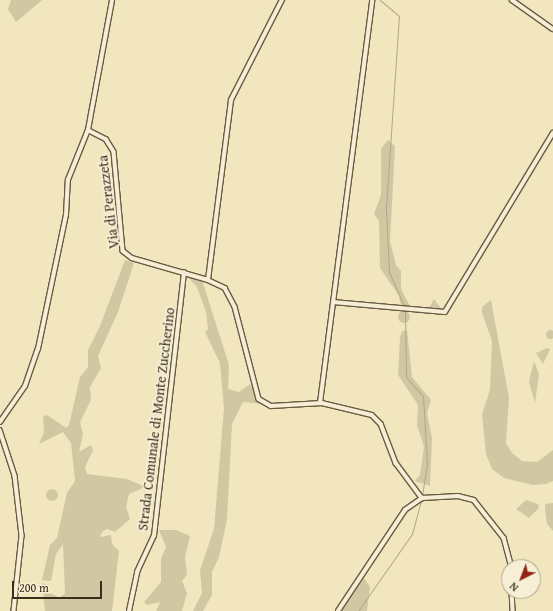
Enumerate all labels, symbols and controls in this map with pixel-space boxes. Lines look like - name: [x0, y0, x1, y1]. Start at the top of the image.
- street label: Via di Perazzeta: [94, 154, 122, 250]
- street label: Strada Comunale di Monte Zuccherino: [134, 306, 178, 532]
- north arrow: [501, 559, 541, 599]
- scale bar: [14, 573, 104, 599]
- text: 200 m: [19, 579, 49, 596]
- text: N: [506, 579, 522, 596]

